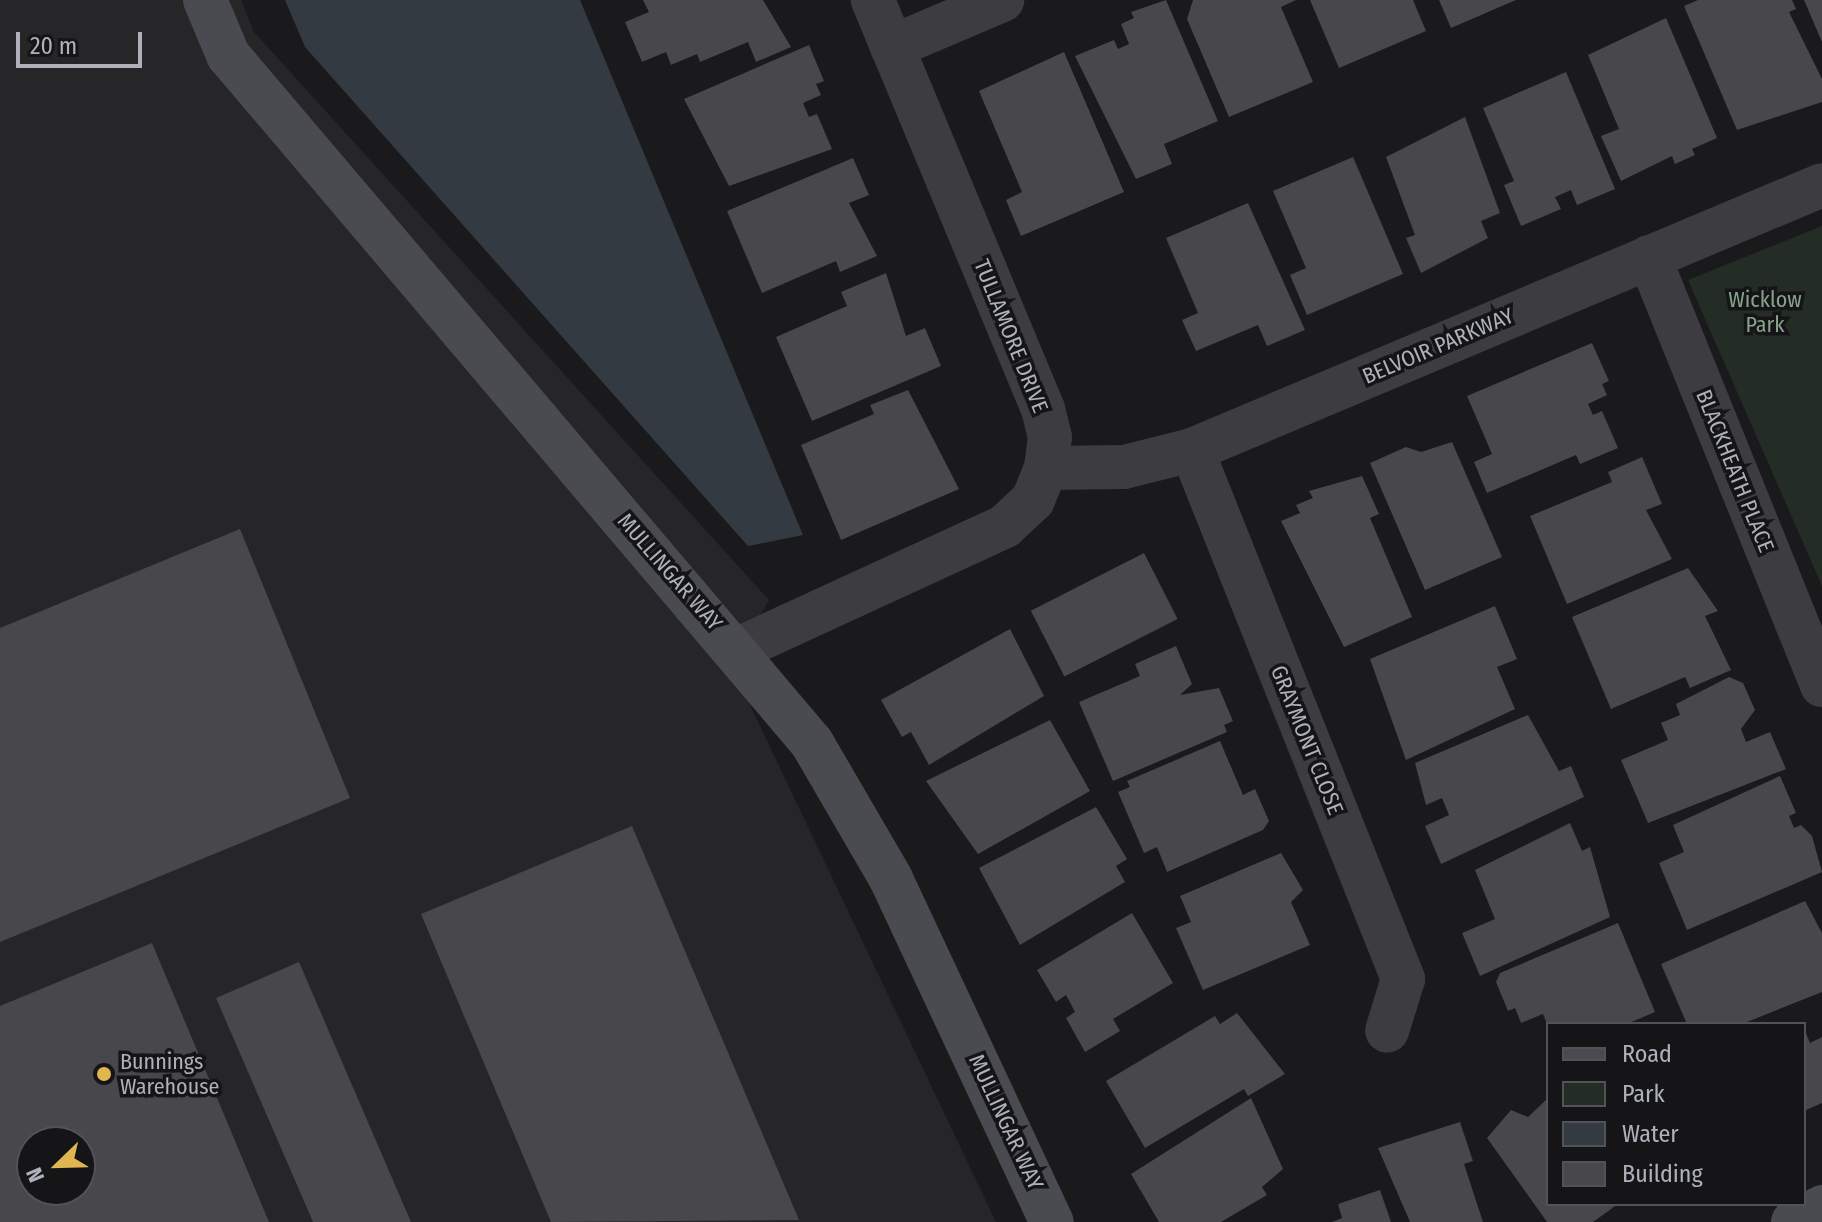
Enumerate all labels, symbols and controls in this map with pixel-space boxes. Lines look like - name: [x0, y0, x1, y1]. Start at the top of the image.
- scale bar: [20, 16, 146, 66]
- text: 20 m: [30, 32, 77, 60]
- street label: TULLAMORE DRIVE: [968, 256, 1054, 416]
- park label: Wicklow Park: [1728, 286, 1802, 338]
- street label: BELVOIR PARKWAY: [1358, 302, 1518, 390]
- street label: BLACKHEATH PLACE: [1690, 386, 1780, 556]
- street label: MULLINGAR WAY: [612, 508, 728, 636]
- street label: GRAYMONT CLOSE: [1265, 662, 1349, 818]
- legend: [1546, 1022, 1806, 1206]
- text: Road: [1622, 1040, 1672, 1068]
- place label: Bunnings Warehouse: [120, 1048, 219, 1100]
- street label: MULLINGAR WAY: [963, 1050, 1049, 1194]
- marker: Bunnings Warehouse: [95, 1065, 113, 1083]
- text: Park: [1622, 1080, 1665, 1108]
- text: Water: [1622, 1120, 1679, 1148]
- north arrow: [16, 1126, 96, 1206]
- text: Building: [1622, 1160, 1703, 1188]
- text: N: [20, 1163, 50, 1186]

